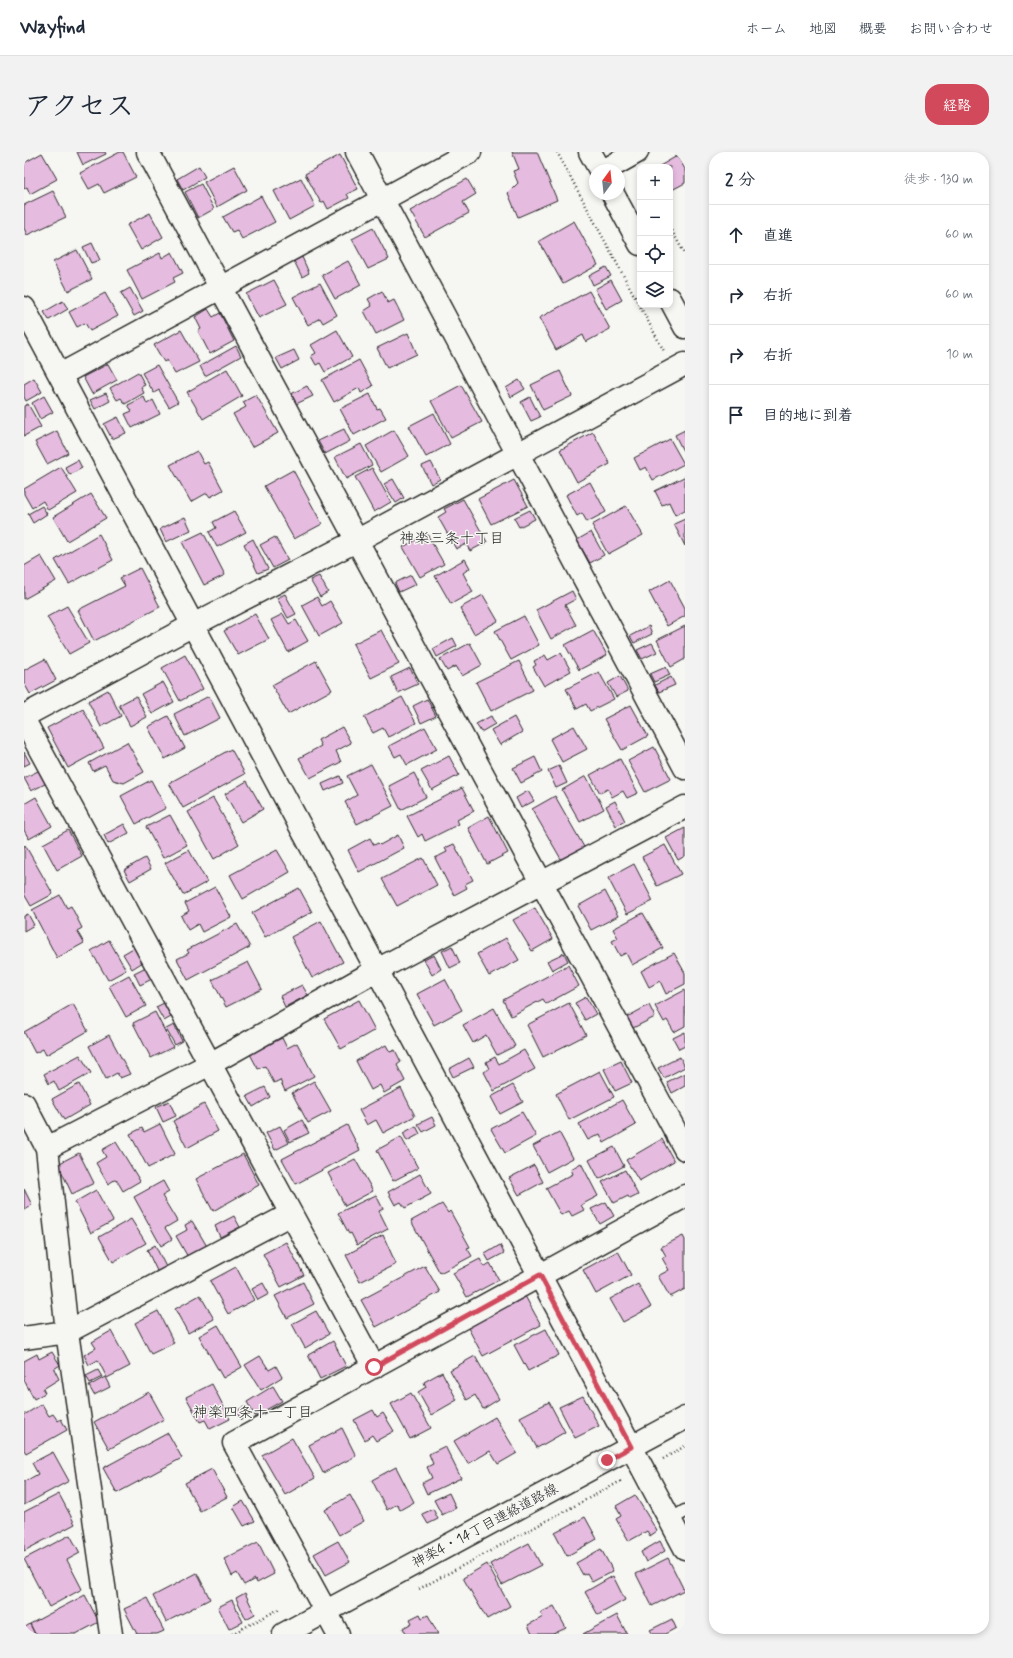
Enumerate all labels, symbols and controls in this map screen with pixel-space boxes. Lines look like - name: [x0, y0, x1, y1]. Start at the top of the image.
- text: Wayfind: [20, 15, 85, 40]
- text: ホーム: [746, 20, 787, 38]
- text: 地図: [809, 20, 837, 38]
- text: 概要: [859, 20, 887, 38]
- text: お問い合わせ: [909, 20, 993, 38]
- button: 経路: [925, 84, 989, 125]
- text: アクセス: [24, 89, 134, 126]
- north arrow: [589, 164, 625, 200]
- map controls: [637, 164, 673, 308]
- button: +: [637, 164, 673, 200]
- text: 2 分: [725, 169, 755, 191]
- text: 徒歩 · 130 m: [904, 171, 973, 188]
- button: −: [637, 200, 673, 236]
- icon: ahead: [725, 224, 747, 246]
- text: 直進: [763, 226, 793, 246]
- text: 60 m: [945, 226, 973, 243]
- button: locate: [637, 236, 673, 272]
- button: layers: [637, 272, 673, 308]
- icon: right: [725, 284, 747, 306]
- text: 右折: [763, 286, 793, 306]
- text: 60 m: [945, 286, 973, 303]
- icon: right: [725, 344, 747, 366]
- text: 右折: [763, 346, 793, 366]
- text: 10 m: [946, 346, 973, 363]
- icon: arrive: [725, 404, 747, 426]
- text: 目的地に到着: [763, 406, 853, 426]
- district label: 神楽三条十丁目: [399, 529, 505, 549]
- route start: [365, 1358, 383, 1376]
- district label: 神楽四条十一丁目: [193, 1403, 313, 1423]
- route end: [598, 1451, 616, 1469]
- street label: 神楽4・14丁目連絡道路線: [409, 1480, 561, 1572]

